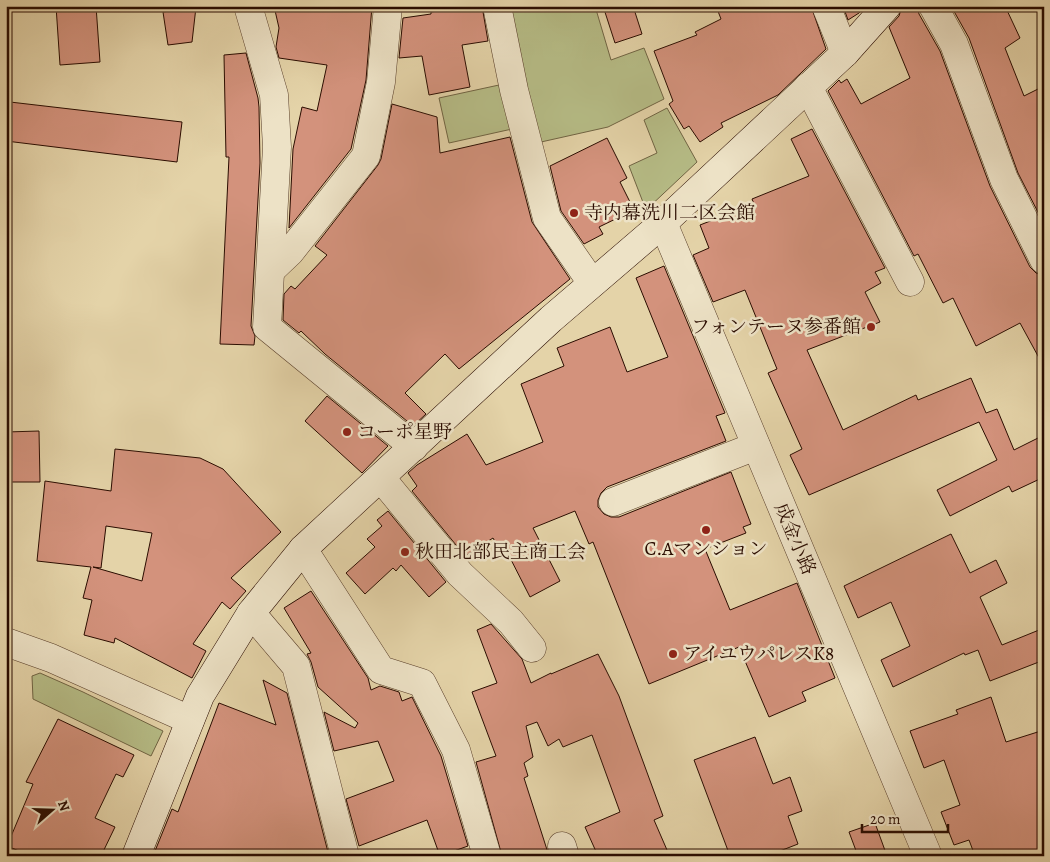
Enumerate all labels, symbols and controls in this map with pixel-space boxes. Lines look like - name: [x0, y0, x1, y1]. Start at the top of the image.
- place label: 寺内幕洗川二区会館: [584, 200, 755, 226]
- marker: 寺内幕洗川二区会館: [568, 207, 580, 219]
- place label: フォンテーヌ参番館: [691, 314, 861, 340]
- marker: フォンテーヌ参番館: [865, 321, 877, 333]
- place label: コーポ星野: [357, 419, 452, 445]
- marker: コーポ星野: [341, 426, 353, 438]
- street label: 成金小路: [768, 499, 822, 579]
- marker: C.Aマンション: [700, 524, 712, 536]
- place label: C.Aマンション: [645, 536, 767, 562]
- place label: 秋田北部民主商工会: [415, 539, 586, 565]
- marker: 秋田北部民主商工会: [399, 546, 411, 558]
- place label: アイユウパレスK8: [683, 641, 834, 667]
- marker: アイユウパレスK8: [667, 648, 679, 660]
- north arrow: [28, 784, 78, 834]
- text: N: [53, 798, 74, 814]
- scale bar: [862, 802, 949, 834]
- text: 20 m: [870, 809, 901, 829]

